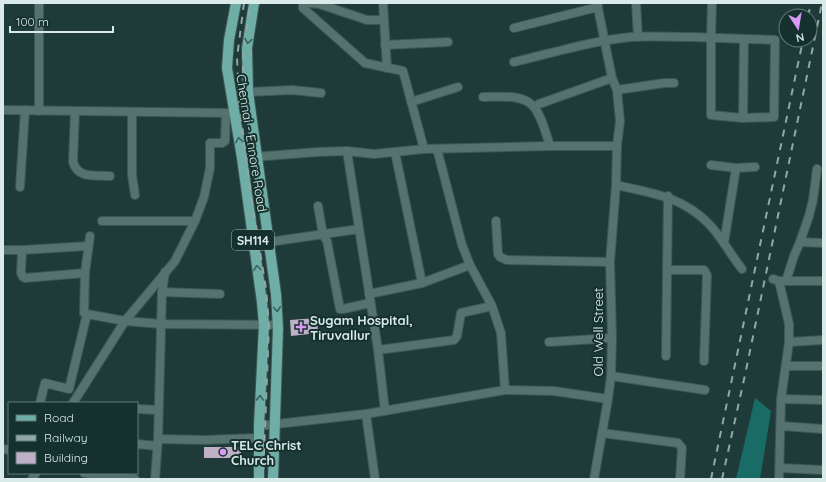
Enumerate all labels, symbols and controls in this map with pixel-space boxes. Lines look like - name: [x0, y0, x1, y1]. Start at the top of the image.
- scale bar: [10, 8, 113, 34]
- north arrow: [778, 8, 818, 48]
- text: 100 m: [16, 14, 49, 29]
- text: N: [795, 30, 805, 45]
- one-way arrow: [244, 38, 253, 45]
- street label: Chennai - Ennore Road: [233, 73, 271, 213]
- one-way arrow: [235, 137, 244, 143]
- road number: SH114: [232, 230, 274, 250]
- one-way arrow: [253, 265, 262, 272]
- street label: Old Well Street: [590, 287, 606, 377]
- one-way arrow: [272, 306, 281, 312]
- place label: Sugam Hospital, Tiruvallur: [310, 312, 413, 343]
- marker: Sugam Hospital, Tiruvallur: [295, 321, 307, 333]
- one-way arrow: [256, 395, 265, 401]
- legend: [8, 402, 138, 474]
- text: Road: [44, 410, 74, 425]
- text: Railway: [44, 430, 88, 445]
- place label: TELC Christ Church: [231, 437, 302, 468]
- marker: TELC Christ Church: [218, 447, 228, 457]
- text: Building: [44, 450, 88, 465]

